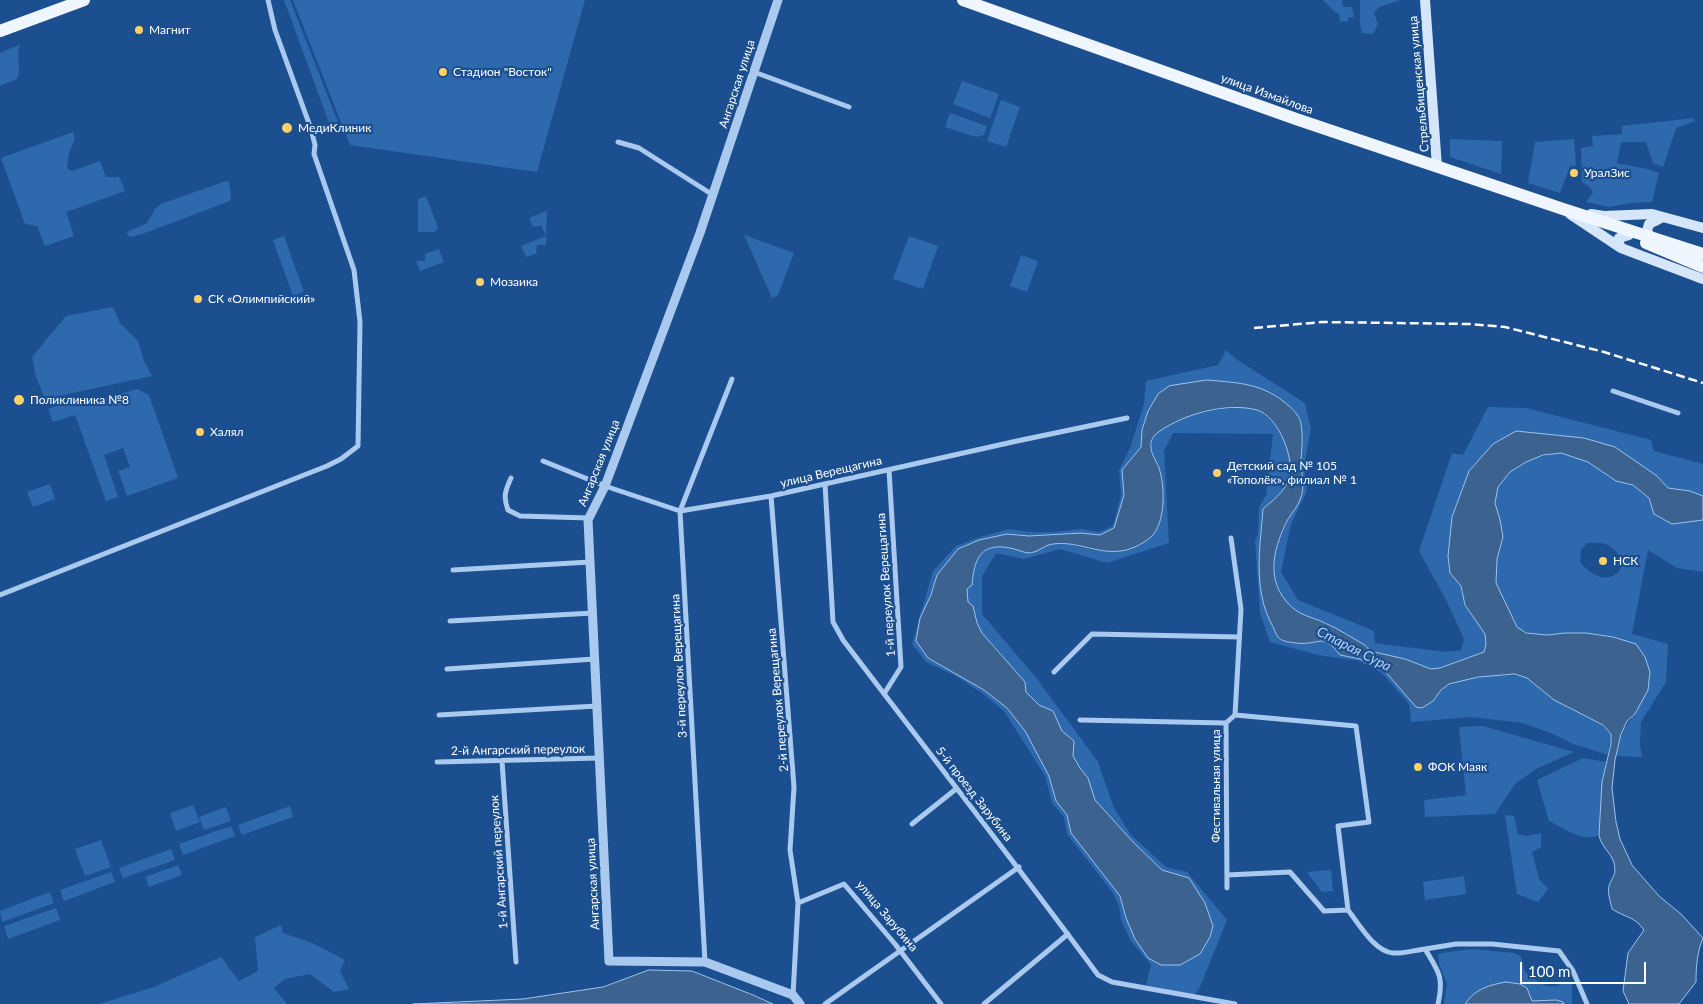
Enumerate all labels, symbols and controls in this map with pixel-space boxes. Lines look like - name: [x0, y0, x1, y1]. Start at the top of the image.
- street label: Стрельбищенская улица: [1406, 15, 1432, 153]
- place label: Магнит: [149, 23, 191, 37]
- marker: Магнит: [133, 24, 145, 36]
- street label: Ангарская улица: [716, 38, 758, 130]
- place label: Стадион "Восток": [453, 65, 552, 79]
- marker: Стадион "Восток": [437, 66, 449, 78]
- street label: улица Измайлова: [1219, 71, 1315, 117]
- marker: МедиКлиник: [280, 121, 294, 135]
- place label: МедиКлиник: [298, 121, 371, 135]
- place label: УралЗис: [1584, 166, 1630, 180]
- marker: УралЗис: [1568, 167, 1580, 179]
- place label: Мозаика: [490, 275, 538, 289]
- marker: Мозаика: [474, 276, 486, 288]
- place label: СК «Олимпийский»: [208, 292, 315, 306]
- marker: СК «Олимпийский»: [192, 293, 204, 305]
- marker: Поликлиника №8: [12, 393, 26, 407]
- place label: Поликлиника №8: [30, 393, 129, 407]
- street label: Ангарская улица: [575, 418, 623, 508]
- place label: Халял: [210, 425, 244, 439]
- marker: Халял: [194, 426, 206, 438]
- street label: улица Верещагина: [779, 453, 883, 491]
- place label: Детский сад № 105 «Тополёк», филиал № 1: [1227, 459, 1357, 487]
- marker: Детский сад № 105 «Тополёк», филиал № 1: [1211, 467, 1223, 479]
- street label: 1-й переулок Верещагина: [874, 513, 898, 657]
- place label: НСК: [1613, 554, 1638, 568]
- marker: НСК: [1597, 555, 1609, 567]
- street label: 3-й переулок Верещагина: [668, 594, 690, 738]
- water label: Старая Сура: [1314, 623, 1394, 675]
- street label: 2-й переулок Верещагина: [765, 628, 791, 772]
- street label: Фестивальная улица: [1209, 729, 1223, 843]
- street label: 2-й Ангарский переулок: [451, 742, 585, 758]
- street label: 5-й проезд Зарубина: [933, 744, 1015, 844]
- place label: ФОК Маяк: [1428, 760, 1487, 774]
- marker: ФОК Маяк: [1412, 761, 1424, 773]
- street label: 1-й Ангарский переулок: [487, 795, 511, 929]
- street label: Ангарская улица: [583, 838, 603, 930]
- street label: улица Зарубина: [853, 878, 921, 954]
- scale bar: [1523, 952, 1649, 984]
- text: 100 m: [1528, 962, 1570, 980]

